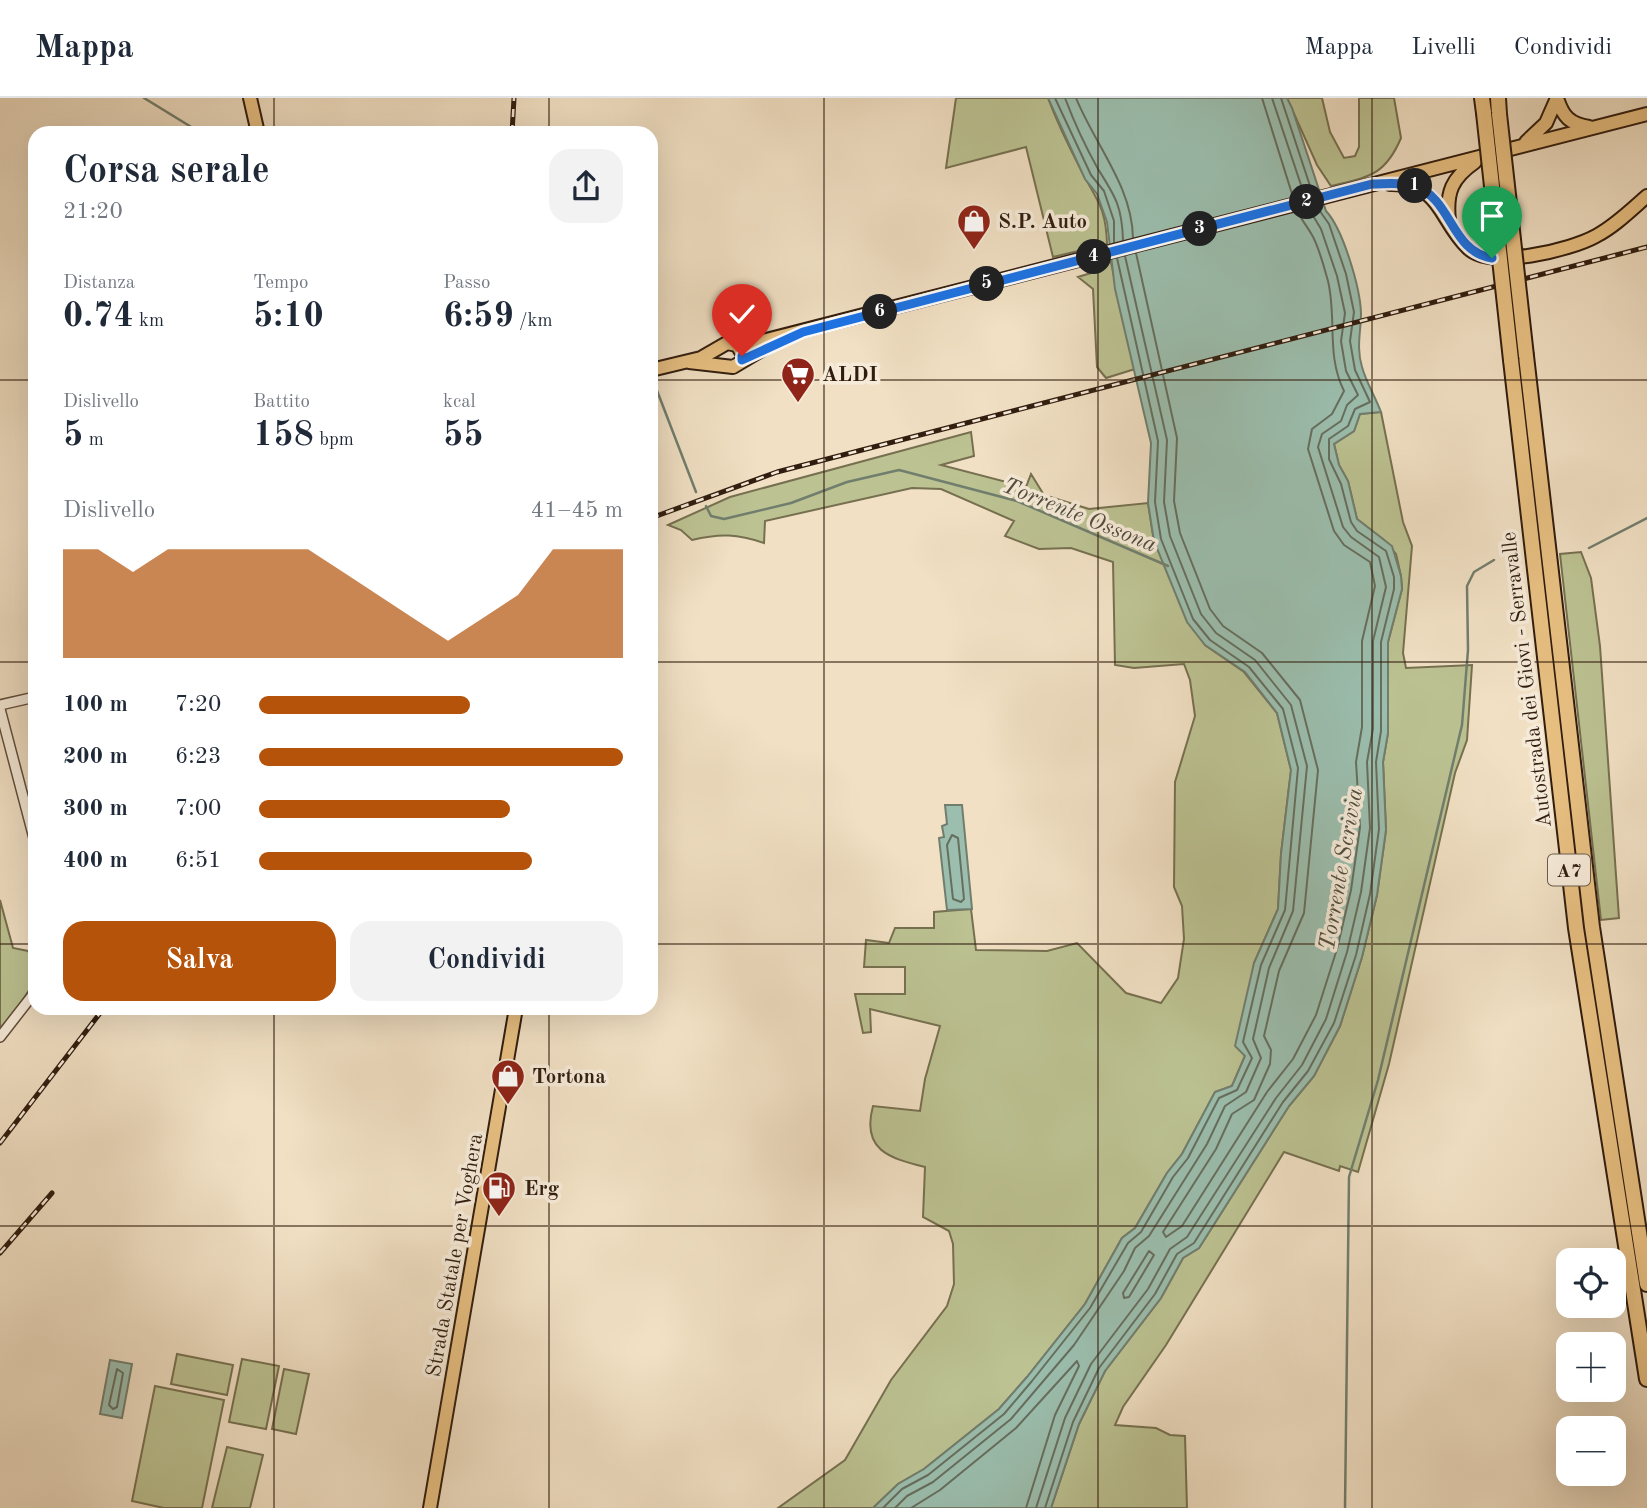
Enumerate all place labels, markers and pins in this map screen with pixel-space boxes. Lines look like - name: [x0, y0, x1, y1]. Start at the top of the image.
- pin: 1: [1398, 168, 1432, 204]
- pin: 2: [1290, 184, 1324, 220]
- pin: [1462, 186, 1522, 258]
- shop icon: S.P. Auto: [955, 202, 993, 251]
- place label: S.P. Auto: [998, 212, 1087, 233]
- pin: 3: [1182, 212, 1218, 246]
- pin: 4: [1076, 240, 1112, 274]
- pin: 5: [970, 266, 1004, 302]
- pin: [712, 284, 772, 356]
- pin: 6: [862, 294, 898, 330]
- supermarket icon: ALDI: [779, 355, 817, 404]
- place label: ALDI: [822, 365, 878, 386]
- shop icon: Tortona: [489, 1057, 527, 1106]
- place label: Tortona: [532, 1067, 606, 1088]
- fuel station icon: Erg: [480, 1169, 518, 1218]
- place label: Erg: [524, 1179, 560, 1200]

